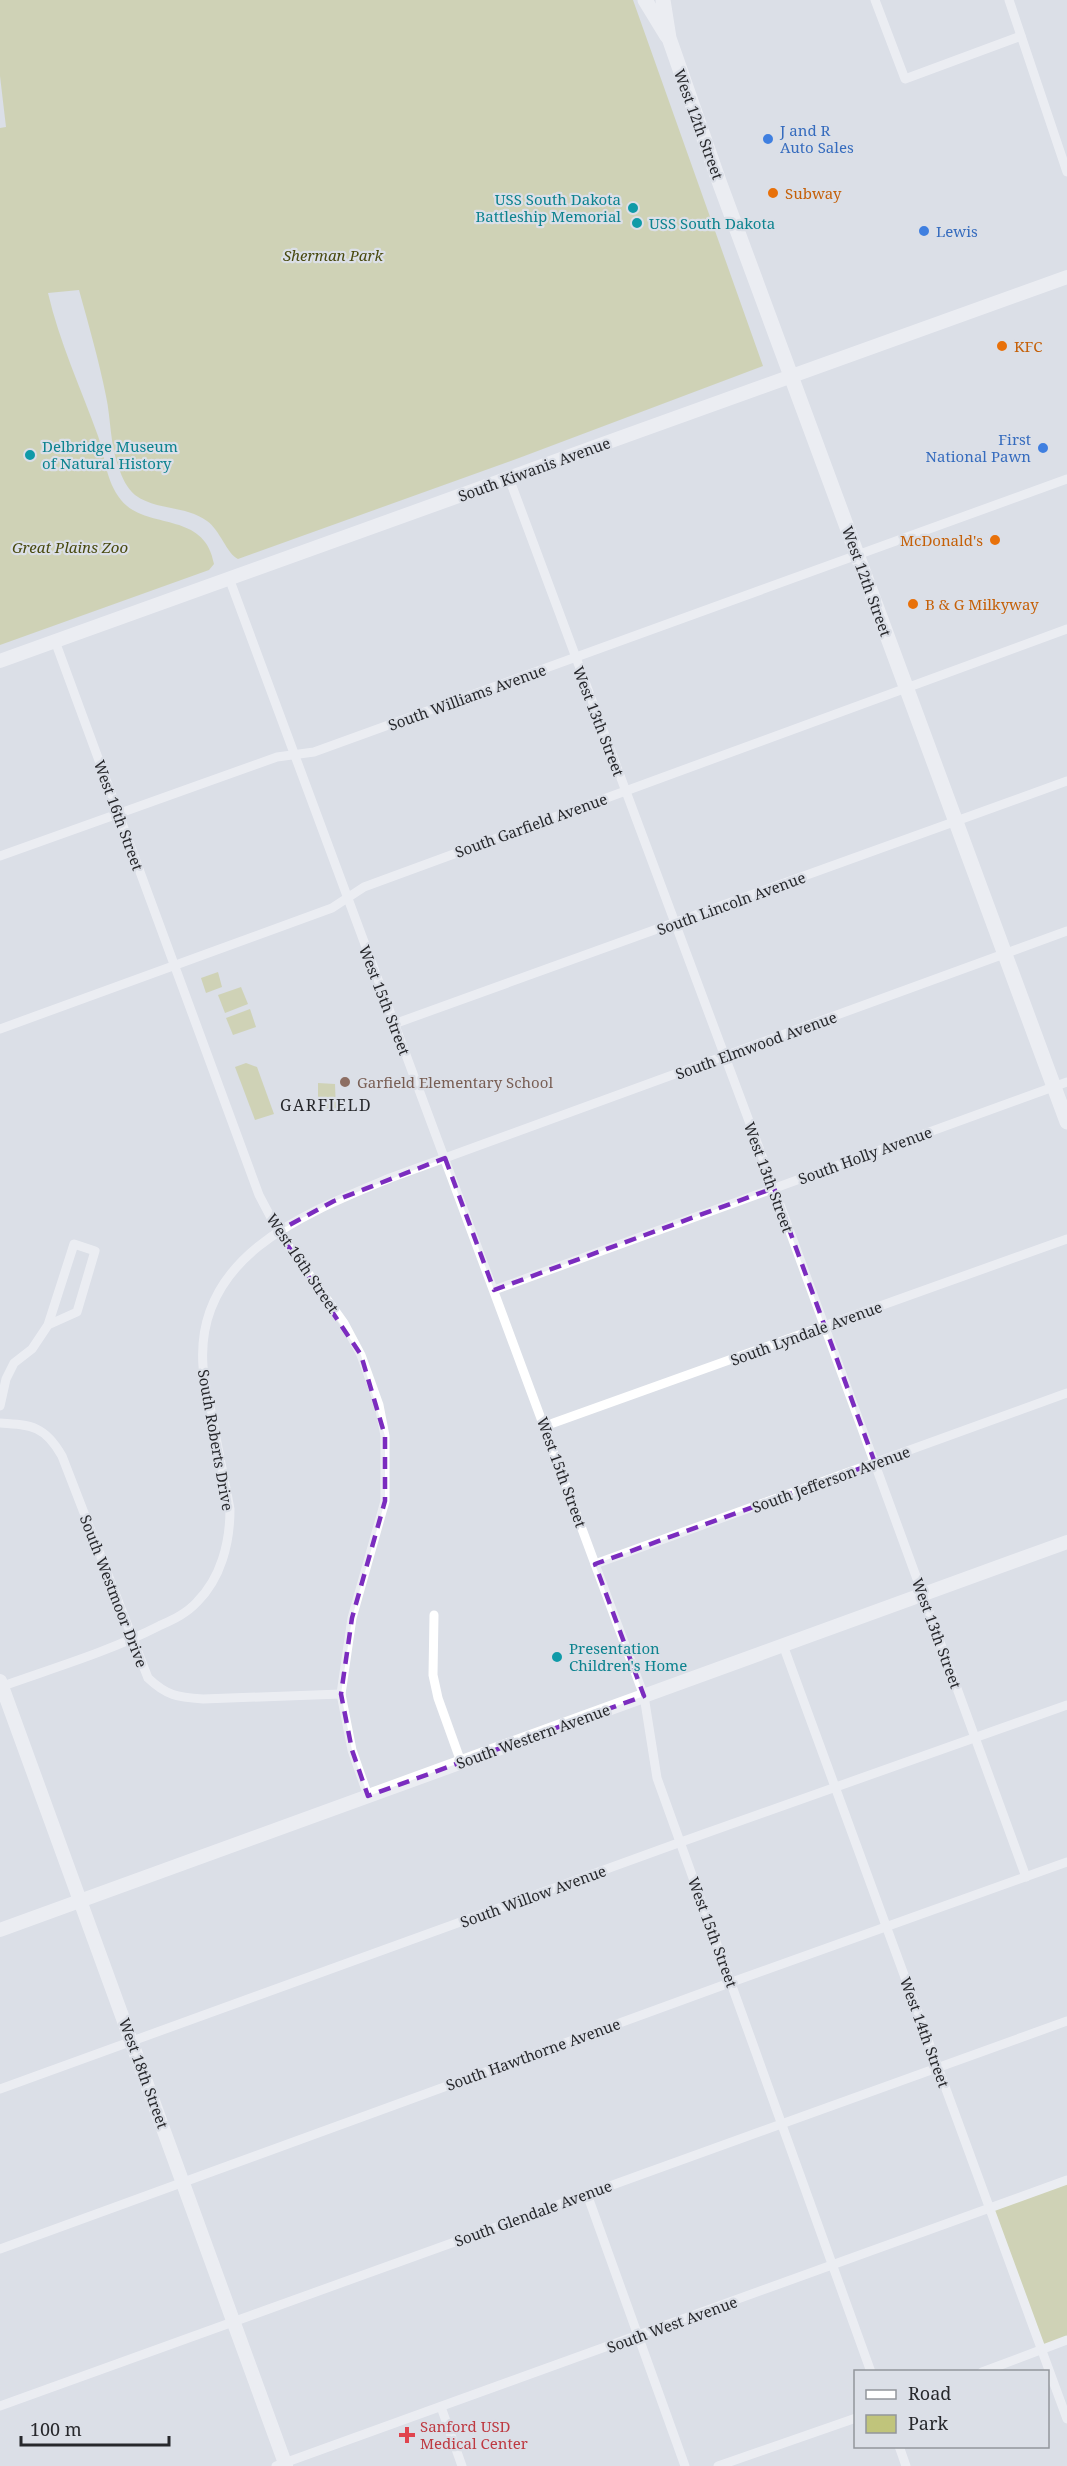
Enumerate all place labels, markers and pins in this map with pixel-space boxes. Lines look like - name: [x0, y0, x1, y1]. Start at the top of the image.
- place label: J and R Auto Sales: [779, 120, 854, 157]
- marker: J and R Auto Sales: [761, 132, 775, 146]
- place label: Subway: [785, 183, 842, 203]
- marker: Subway: [766, 186, 780, 200]
- place label: USS South Dakota Battleship Memorial: [475, 189, 621, 226]
- marker: USS South Dakota Battleship Memorial: [626, 201, 640, 215]
- place label: USS South Dakota: [649, 213, 775, 233]
- marker: USS South Dakota: [630, 216, 644, 230]
- place label: Lewis: [936, 221, 978, 241]
- marker: Lewis: [917, 224, 931, 238]
- place label: KFC: [1014, 336, 1043, 356]
- marker: KFC: [995, 339, 1009, 353]
- place label: First National Pawn: [926, 429, 1031, 466]
- place label: Delbridge Museum of Natural History: [42, 436, 178, 473]
- marker: First National Pawn: [1036, 441, 1050, 455]
- marker: Delbridge Museum of Natural History: [23, 448, 37, 462]
- place label: McDonald's: [900, 530, 983, 550]
- marker: McDonald's: [988, 533, 1002, 547]
- place label: B & G Milkyway: [925, 594, 1039, 614]
- marker: B & G Milkyway: [906, 597, 920, 611]
- place label: Garfield Elementary School: [357, 1072, 553, 1092]
- marker: Garfield Elementary School: [338, 1075, 352, 1089]
- place label: Presentation Children's Home: [569, 1638, 687, 1675]
- marker: Presentation Children's Home: [550, 1650, 564, 1664]
- place label: Sanford USD Medical Center: [420, 2416, 528, 2453]
- marker: Sanford USD Medical Center: [398, 2426, 416, 2444]

